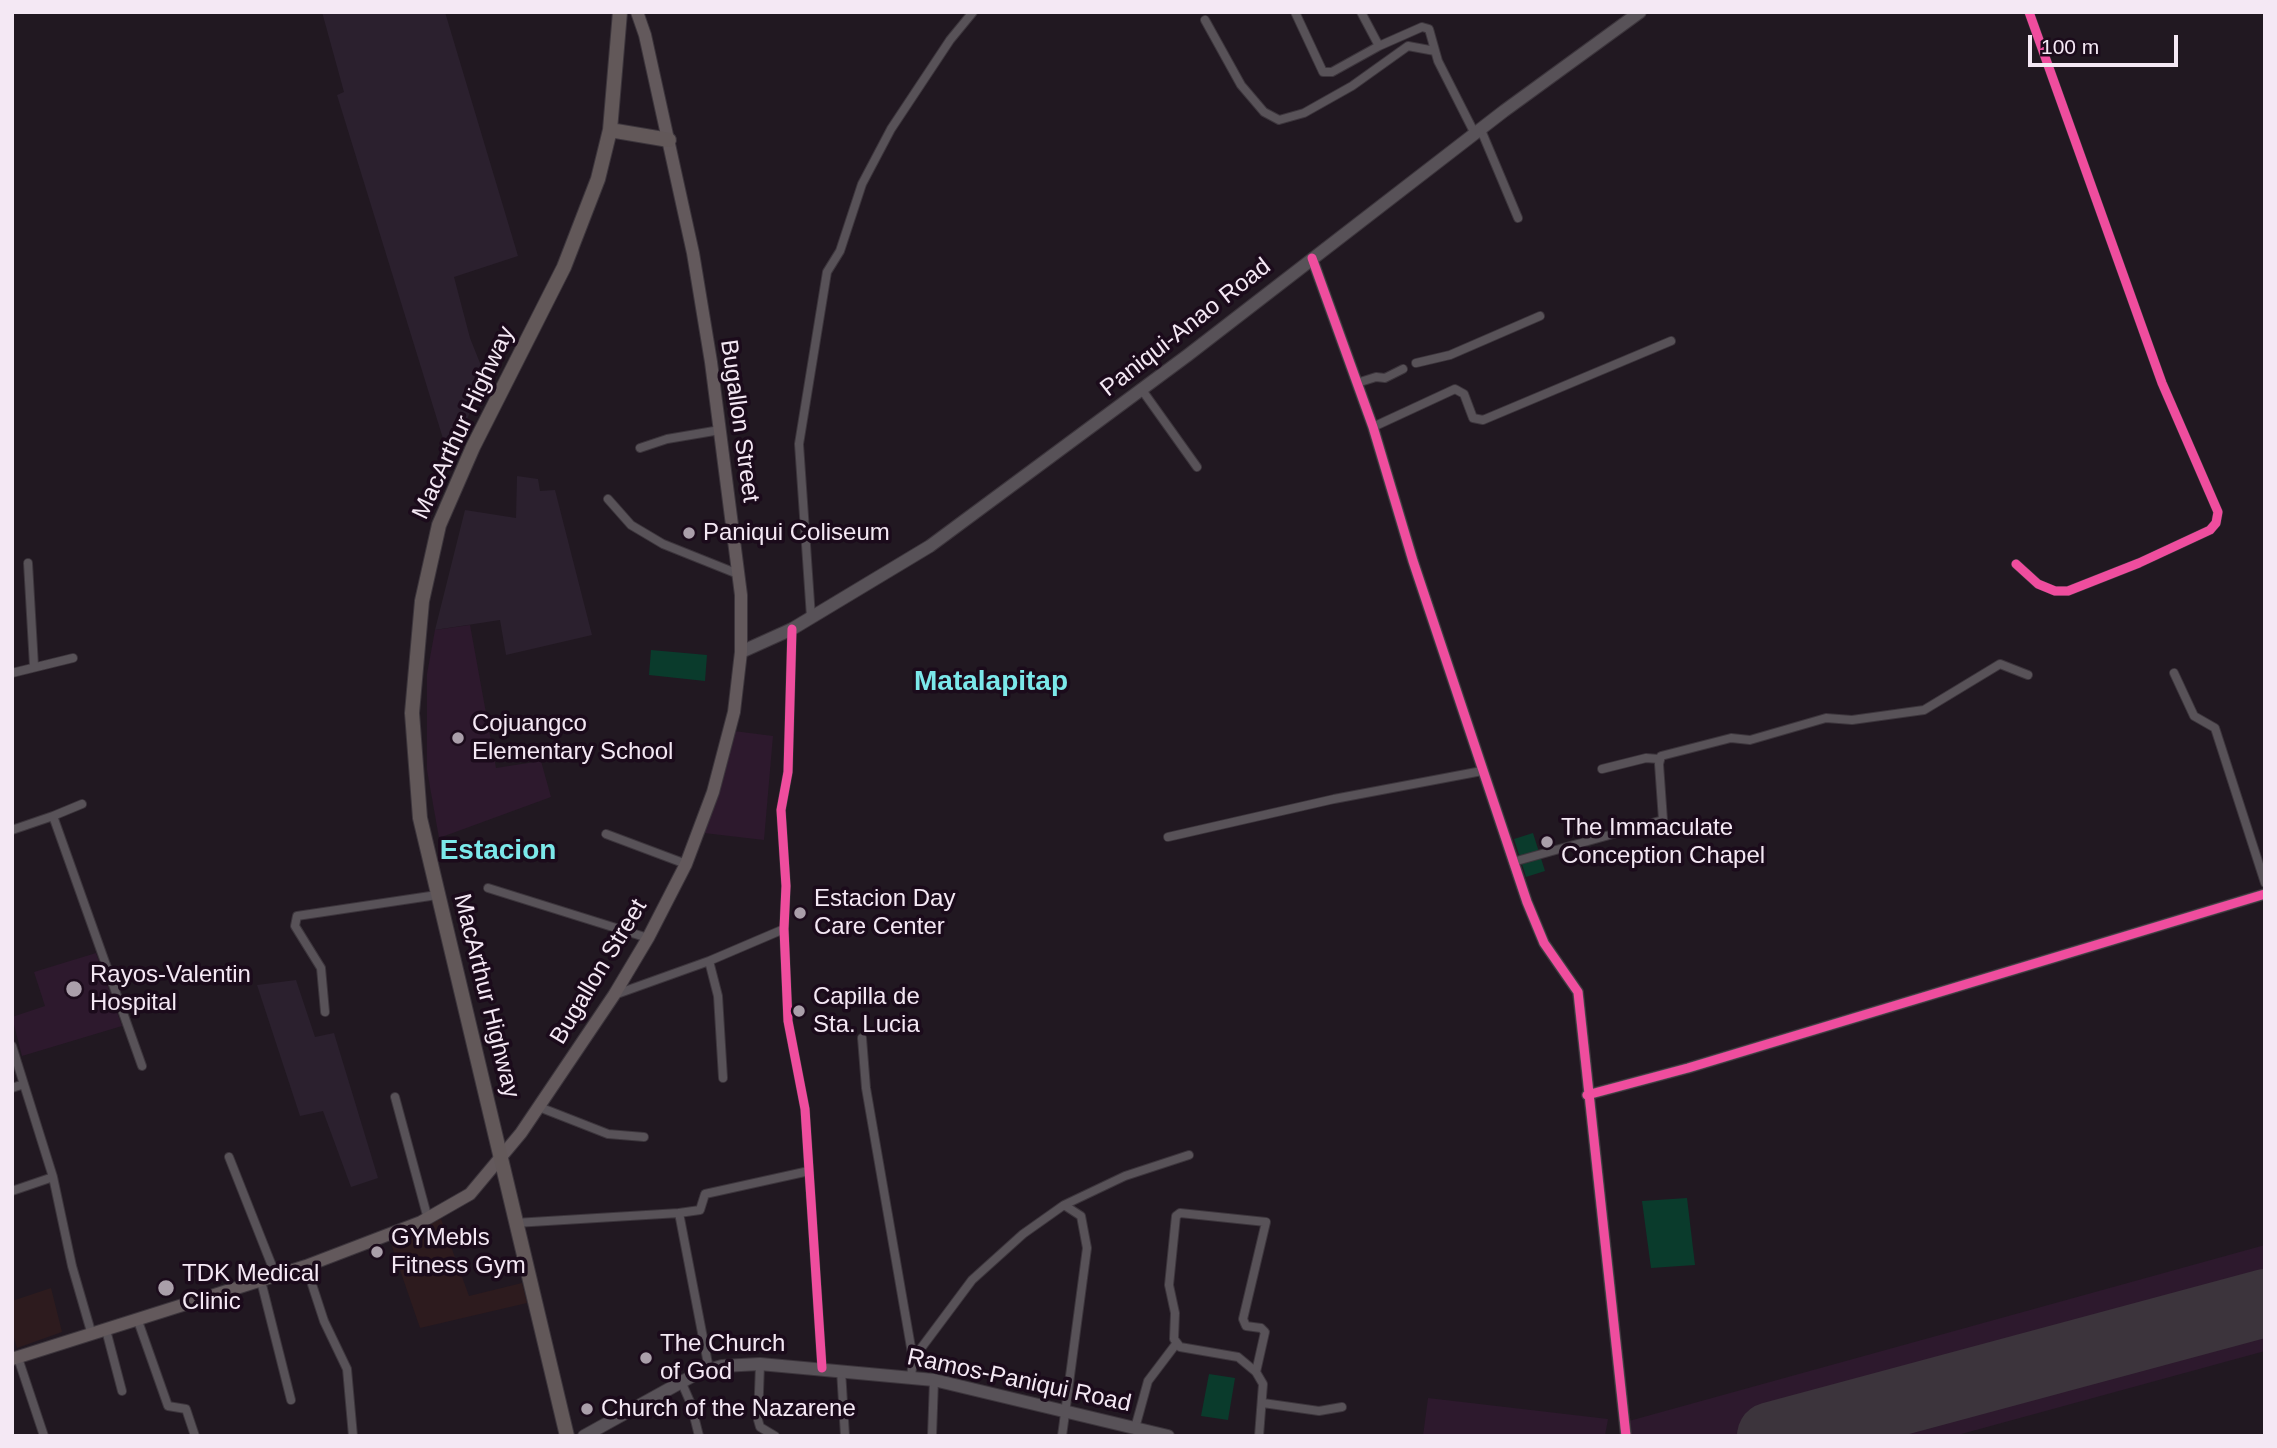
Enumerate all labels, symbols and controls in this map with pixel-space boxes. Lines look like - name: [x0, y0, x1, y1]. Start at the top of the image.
- scale bar: [2032, 21, 2182, 65]
- text: 100 m: [2041, 35, 2099, 58]
- street label: Paniqui-Anao Road: [1095, 253, 1277, 403]
- street label: MacArthur Highway: [407, 322, 521, 524]
- street label: Bugallon Street: [713, 338, 765, 504]
- place label: Paniqui Coliseum: [703, 519, 890, 547]
- marker: Paniqui Coliseum: [681, 525, 697, 541]
- district label: Matalapitap: [914, 665, 1068, 699]
- place label: Cojuangco Elementary School: [472, 710, 673, 766]
- marker: Cojuangco Elementary School: [450, 730, 466, 746]
- place label: The Immaculate Conception Chapel: [1561, 814, 1765, 870]
- district label: Estacion: [440, 834, 556, 868]
- marker: The Immaculate Conception Chapel: [1539, 834, 1555, 850]
- place label: Estacion Day Care Center: [814, 885, 955, 941]
- street label: MacArthur Highway: [447, 891, 525, 1101]
- street label: Bugallon Street: [544, 894, 654, 1050]
- marker: Estacion Day Care Center: [792, 905, 808, 921]
- place label: Rayos-Valentin Hospital: [90, 961, 251, 1017]
- marker: Rayos-Valentin Hospital: [64, 979, 84, 999]
- place label: Capilla de Sta. Lucia: [813, 983, 920, 1039]
- marker: Capilla de Sta. Lucia: [791, 1003, 807, 1019]
- place label: GYMebls Fitness Gym: [391, 1224, 526, 1280]
- marker: GYMebls Fitness Gym: [369, 1244, 385, 1260]
- place label: TDK Medical Clinic: [182, 1260, 319, 1316]
- marker: TDK Medical Clinic: [156, 1278, 176, 1298]
- place label: The Church of God: [660, 1330, 785, 1386]
- street label: Ramos-Paniqui Road: [904, 1343, 1134, 1419]
- marker: The Church of God: [638, 1350, 654, 1366]
- place label: Church of the Nazarene: [601, 1395, 856, 1423]
- marker: Church of the Nazarene: [579, 1401, 595, 1417]

